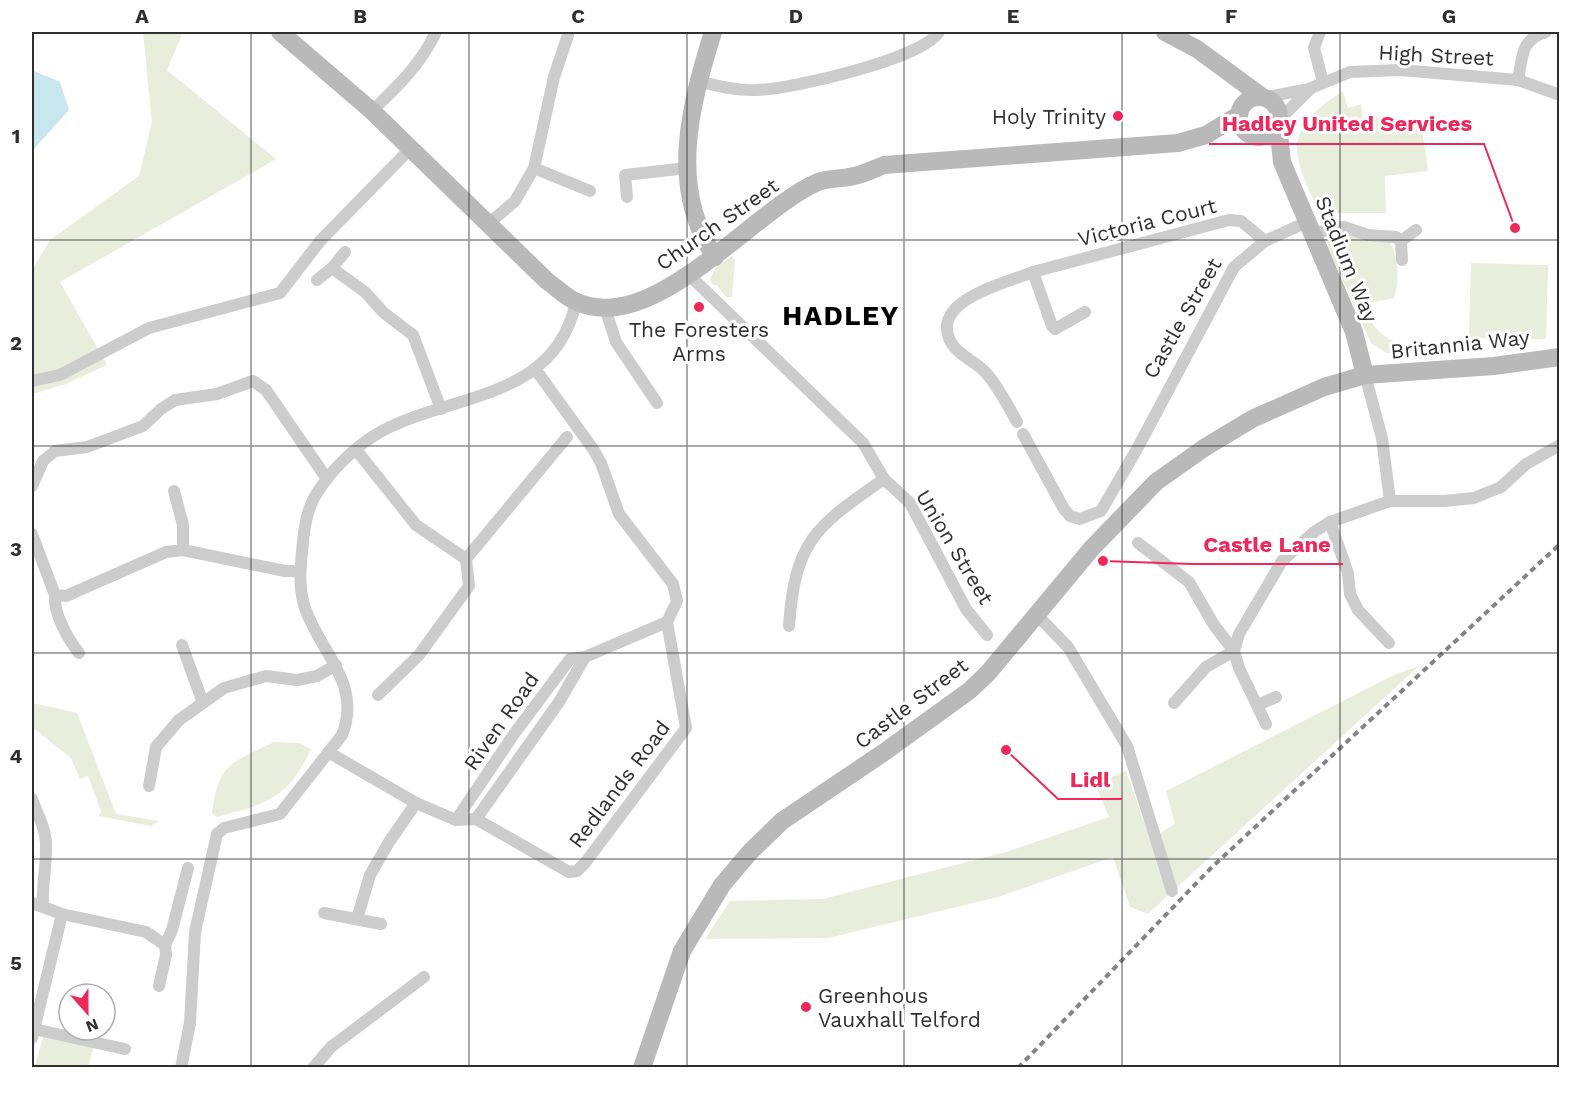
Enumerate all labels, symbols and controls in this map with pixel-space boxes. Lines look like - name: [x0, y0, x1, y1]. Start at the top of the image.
- text: A: [135, 4, 149, 28]
- text: B: [353, 4, 367, 28]
- text: C: [571, 4, 585, 28]
- text: D: [789, 4, 803, 28]
- text: E: [1007, 4, 1019, 28]
- text: F: [1225, 4, 1237, 28]
- text: G: [1442, 4, 1456, 28]
- street label: High Street: [1378, 39, 1495, 71]
- place label: Holy Trinity: [992, 104, 1106, 129]
- callout: Hadley United Services: [1209, 104, 1484, 144]
- marker: Holy Trinity: [1111, 109, 1125, 123]
- text: Hadley United Services: [1222, 111, 1473, 136]
- text: 1: [12, 124, 20, 148]
- street label: Church Street: [651, 172, 783, 275]
- street label: Stadium Way: [1310, 192, 1384, 326]
- street label: Victoria Court: [1075, 193, 1219, 251]
- street label: Castle Street: [1137, 253, 1227, 383]
- marker: The Foresters Arms: [692, 300, 706, 314]
- district label: HADLEY: [782, 300, 900, 332]
- place label: The Foresters Arms: [629, 317, 769, 366]
- street label: Britannia Way: [1389, 324, 1531, 364]
- text: 2: [10, 331, 22, 355]
- street label: Union Street: [911, 485, 999, 609]
- callout: Castle Lane: [1192, 524, 1343, 564]
- text: Castle Lane: [1203, 532, 1331, 557]
- text: 3: [10, 537, 22, 561]
- street label: Castle Street: [850, 652, 973, 754]
- street label: Riven Road: [458, 667, 544, 775]
- street label: Redlands Road: [563, 715, 675, 853]
- text: 4: [10, 744, 23, 768]
- callout: Lidl: [1058, 759, 1122, 799]
- text: Lidl: [1070, 767, 1111, 792]
- text: 5: [10, 951, 22, 975]
- north arrow: [57, 982, 117, 1042]
- place label: Greenhous Vauxhall Telford: [818, 983, 981, 1032]
- marker: Greenhous Vauxhall Telford: [799, 1000, 813, 1014]
- text: N: [83, 1015, 101, 1037]

